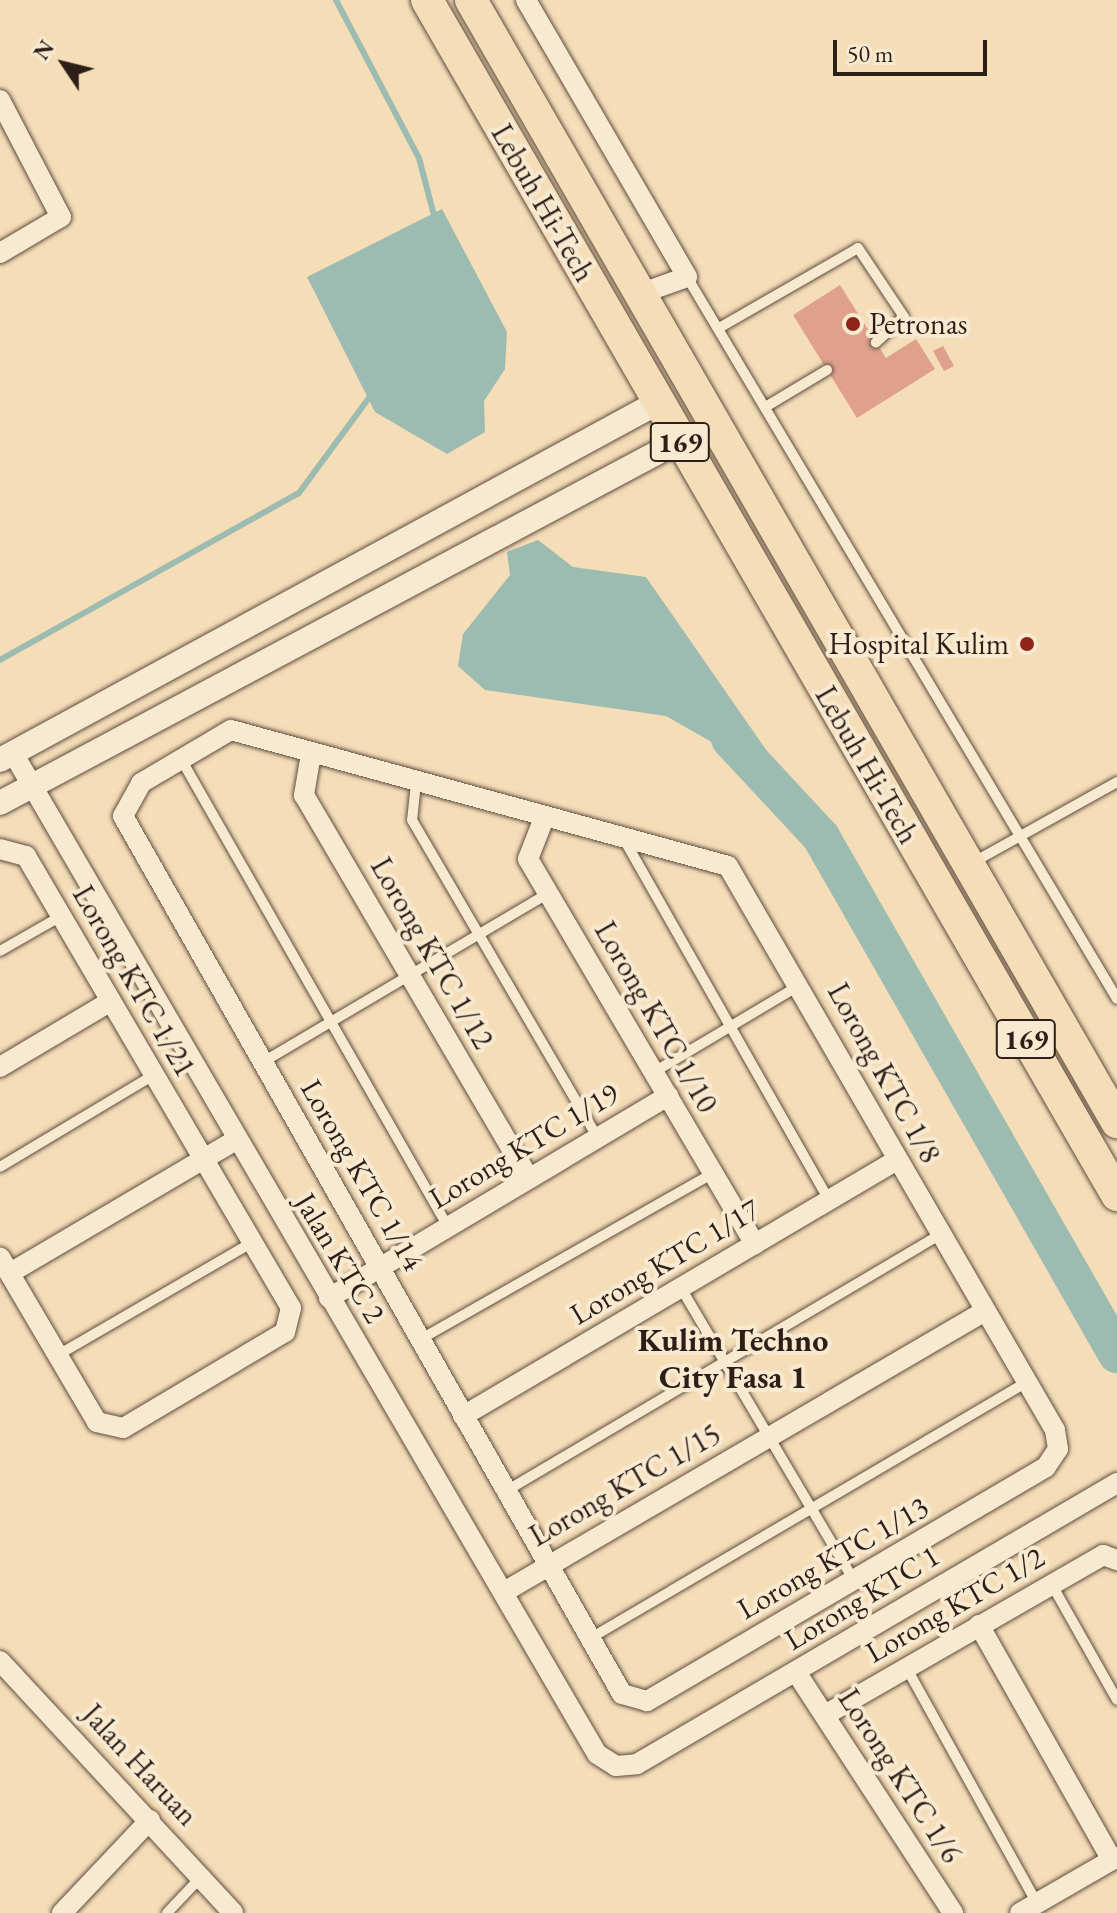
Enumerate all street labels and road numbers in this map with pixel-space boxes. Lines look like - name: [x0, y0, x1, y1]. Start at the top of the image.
- street label: Lebuh Hi-Tech: [483, 118, 603, 288]
- road number: 169: [648, 418, 712, 466]
- street label: Lebuh Hi-Tech: [807, 680, 927, 850]
- street label: Lorong KTC 1/12: [363, 851, 501, 1055]
- street label: Lorong KTC 1/21: [65, 879, 203, 1083]
- street label: Lorong KTC 1/10: [587, 915, 725, 1119]
- street label: Lorong KTC 1/8: [820, 977, 948, 1169]
- road number: 169: [994, 1015, 1058, 1063]
- street label: Lorong KTC 1/14: [293, 1073, 431, 1277]
- street label: Lorong KTC 1/19: [423, 1075, 625, 1217]
- street label: Jalan KTC 2: [287, 1187, 393, 1329]
- street label: Lorong KTC 1/17: [564, 1191, 766, 1333]
- street label: Lorong KTC 1/15: [523, 1416, 727, 1554]
- street label: Lorong KTC 1/13: [731, 1489, 935, 1627]
- street label: Lorong KTC 1: [778, 1538, 946, 1658]
- street label: Lorong KTC 1/2: [859, 1539, 1051, 1671]
- street label: Lorong KTC 1/6: [830, 1682, 970, 1870]
- street label: Jalan Haruan: [75, 1697, 205, 1833]

